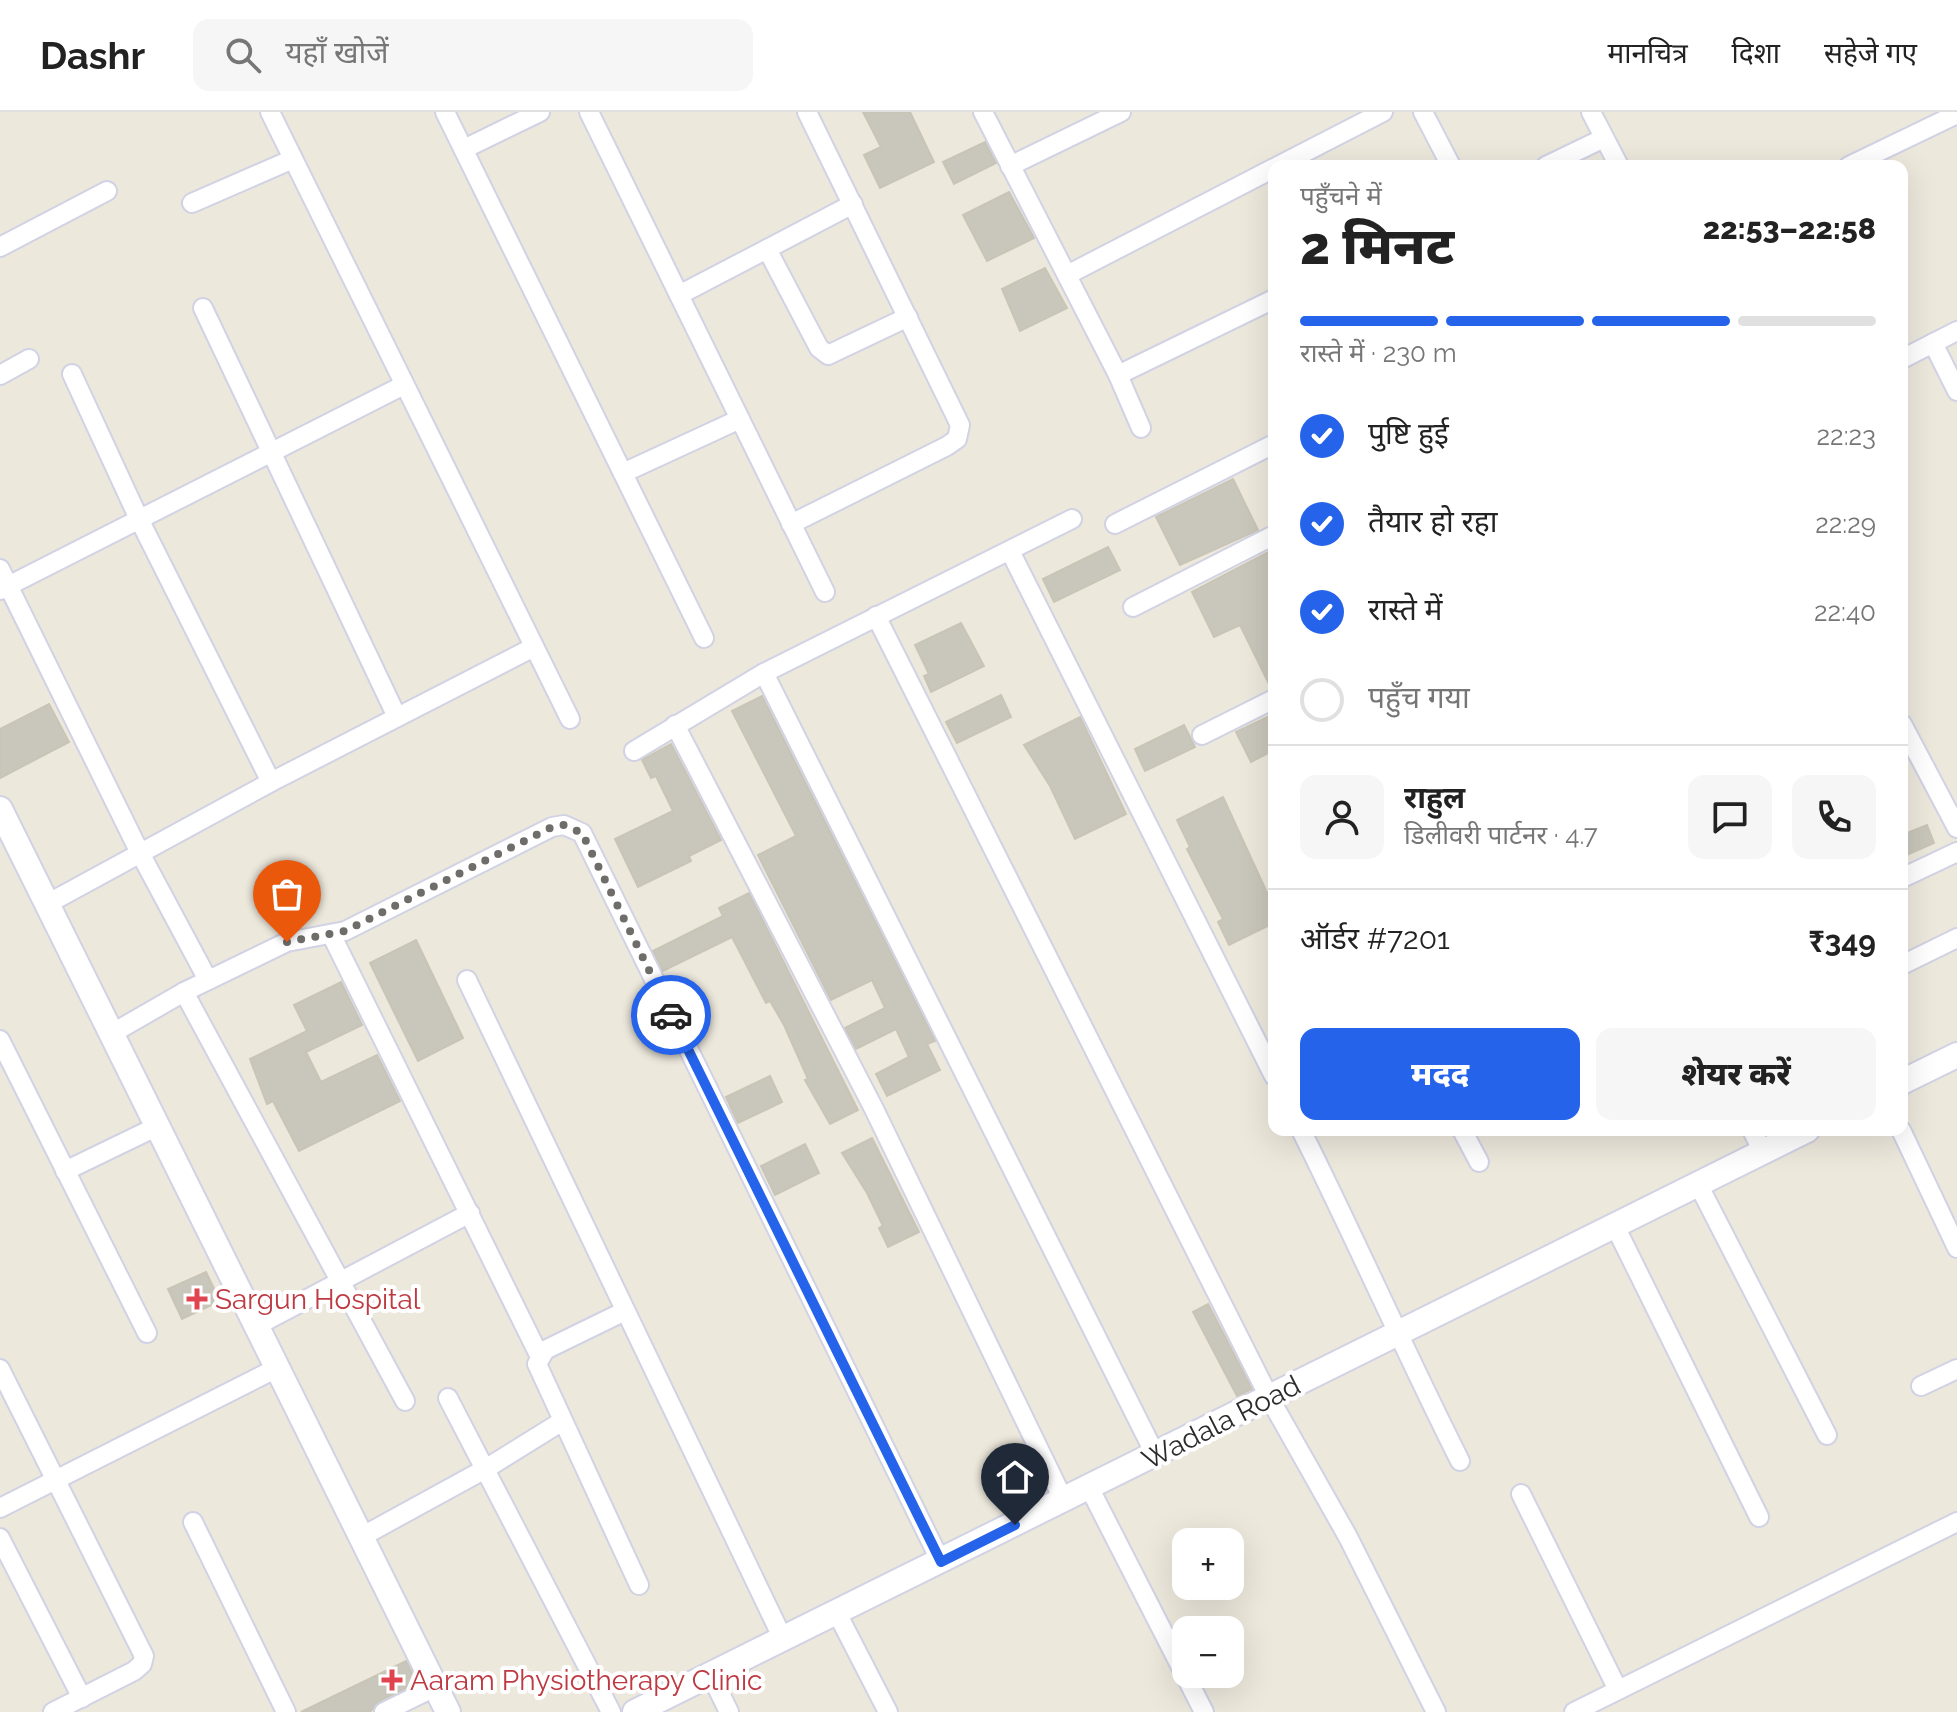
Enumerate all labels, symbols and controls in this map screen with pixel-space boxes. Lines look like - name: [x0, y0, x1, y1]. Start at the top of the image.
- search box: [193, 19, 753, 91]
- text: Dashr: [40, 33, 145, 78]
- icon: search: [221, 33, 265, 77]
- text: यहाँ खोजें: [285, 35, 389, 70]
- text: मानचित्र: [1608, 37, 1688, 70]
- text: दिशा: [1732, 37, 1780, 70]
- text: सहेजे गए: [1824, 37, 1917, 70]
- text: पहुँचने में: [1300, 181, 1382, 211]
- text: 22:53–22:58: [1703, 211, 1876, 246]
- text: 2 मिनट: [1300, 215, 1454, 276]
- text: रास्ते में · 230 m: [1300, 338, 1457, 368]
- icon: check: [1300, 414, 1344, 458]
- text: पुष्टि हुई: [1368, 416, 1449, 451]
- text: 22:23: [1817, 421, 1876, 451]
- icon: check: [1300, 502, 1344, 546]
- text: तैयार हो रहा: [1368, 504, 1498, 539]
- text: 22:29: [1815, 509, 1876, 539]
- icon: check: [1300, 590, 1344, 634]
- text: रास्ते में: [1368, 592, 1442, 627]
- text: 22:40: [1814, 597, 1876, 627]
- text: पहुँच गया: [1368, 680, 1470, 715]
- button: person: [1300, 775, 1384, 859]
- button: chat: [1688, 775, 1772, 859]
- button: phone: [1792, 775, 1876, 859]
- text: राहुल: [1404, 780, 1465, 815]
- text: डिलीवरी पार्टनर · 4.7: [1404, 820, 1598, 850]
- pin: [253, 860, 321, 942]
- icon: bag: [265, 872, 309, 916]
- text: ऑर्डर #7201: [1300, 921, 1450, 956]
- text: ₹349: [1808, 924, 1876, 959]
- courier: [631, 975, 711, 1055]
- icon: car: [649, 993, 693, 1037]
- button: मदद: [1300, 1028, 1580, 1120]
- button: शेयर करें: [1596, 1028, 1876, 1120]
- place label: Sargun Hospital: [215, 1283, 421, 1316]
- marker: Sargun Hospital: [186, 1288, 208, 1310]
- street label: Wadala Road: [1137, 1368, 1306, 1476]
- pin: [981, 1443, 1049, 1525]
- icon: home: [993, 1455, 1037, 1499]
- map controls: [1172, 1528, 1244, 1688]
- button: +: [1172, 1528, 1244, 1600]
- button: −: [1172, 1616, 1244, 1688]
- place label: Aaram Physiotherapy Clinic: [410, 1664, 762, 1697]
- marker: Aaram Physiotherapy Clinic: [381, 1669, 403, 1691]

